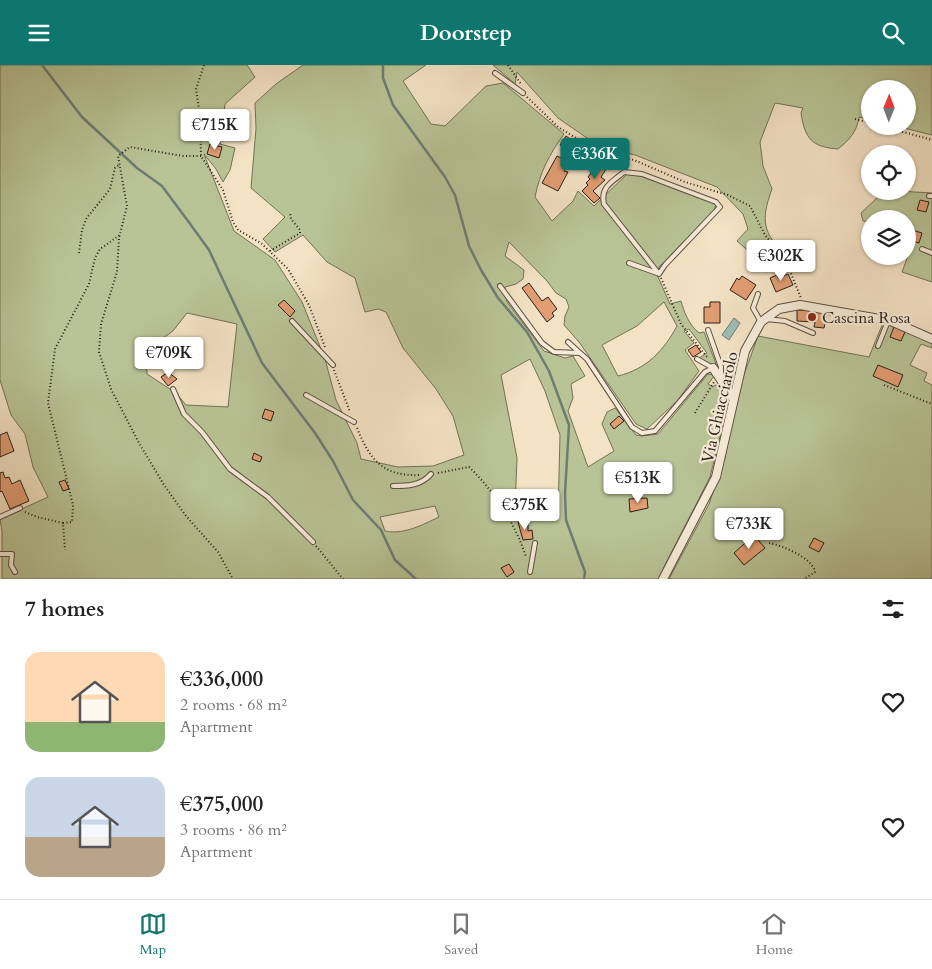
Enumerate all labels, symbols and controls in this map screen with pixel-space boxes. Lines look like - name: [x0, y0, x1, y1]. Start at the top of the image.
- text: Doorstep: [420, 18, 512, 48]
- icon: menu: [25, 19, 53, 47]
- icon: search: [879, 19, 907, 47]
- north arrow: [861, 80, 916, 135]
- map controls: [861, 80, 916, 265]
- pin: €715K: [180, 109, 250, 151]
- text: €715K: [191, 114, 239, 136]
- pin: €336K: [560, 137, 630, 180]
- text: €336K: [571, 143, 619, 165]
- button: locate: [861, 145, 916, 200]
- button: layers: [861, 210, 916, 265]
- pin: €302K: [746, 239, 816, 282]
- text: €302K: [757, 245, 805, 267]
- place label: Cascina Rosa: [822, 307, 911, 329]
- marker: Cascina Rosa: [806, 311, 818, 323]
- pin: €709K: [134, 337, 204, 379]
- text: €709K: [145, 342, 193, 364]
- street label: Via Ghiacciarolo: [696, 349, 744, 465]
- pin: €513K: [603, 461, 673, 504]
- text: €513K: [614, 467, 662, 489]
- pin: €375K: [490, 489, 560, 531]
- text: €375K: [501, 494, 549, 516]
- pin: €733K: [714, 507, 784, 550]
- text: €733K: [725, 513, 773, 535]
- text: 7 homes: [25, 595, 104, 624]
- icon: filters: [879, 595, 907, 623]
- text: €336,000: [180, 665, 263, 694]
- icon: home: [65, 672, 125, 732]
- icon: heart: [879, 688, 907, 716]
- text: 2 rooms · 68 m²: [180, 694, 287, 716]
- text: Apartment: [180, 716, 253, 738]
- text: €375,000: [180, 790, 263, 819]
- icon: home: [65, 797, 125, 857]
- icon: heart: [879, 813, 907, 841]
- text: 3 rooms · 86 m²: [180, 819, 287, 841]
- text: Apartment: [180, 841, 253, 863]
- tab: Map: [139, 910, 167, 959]
- tab: Saved: [444, 910, 478, 959]
- tab: Home: [756, 910, 793, 959]

